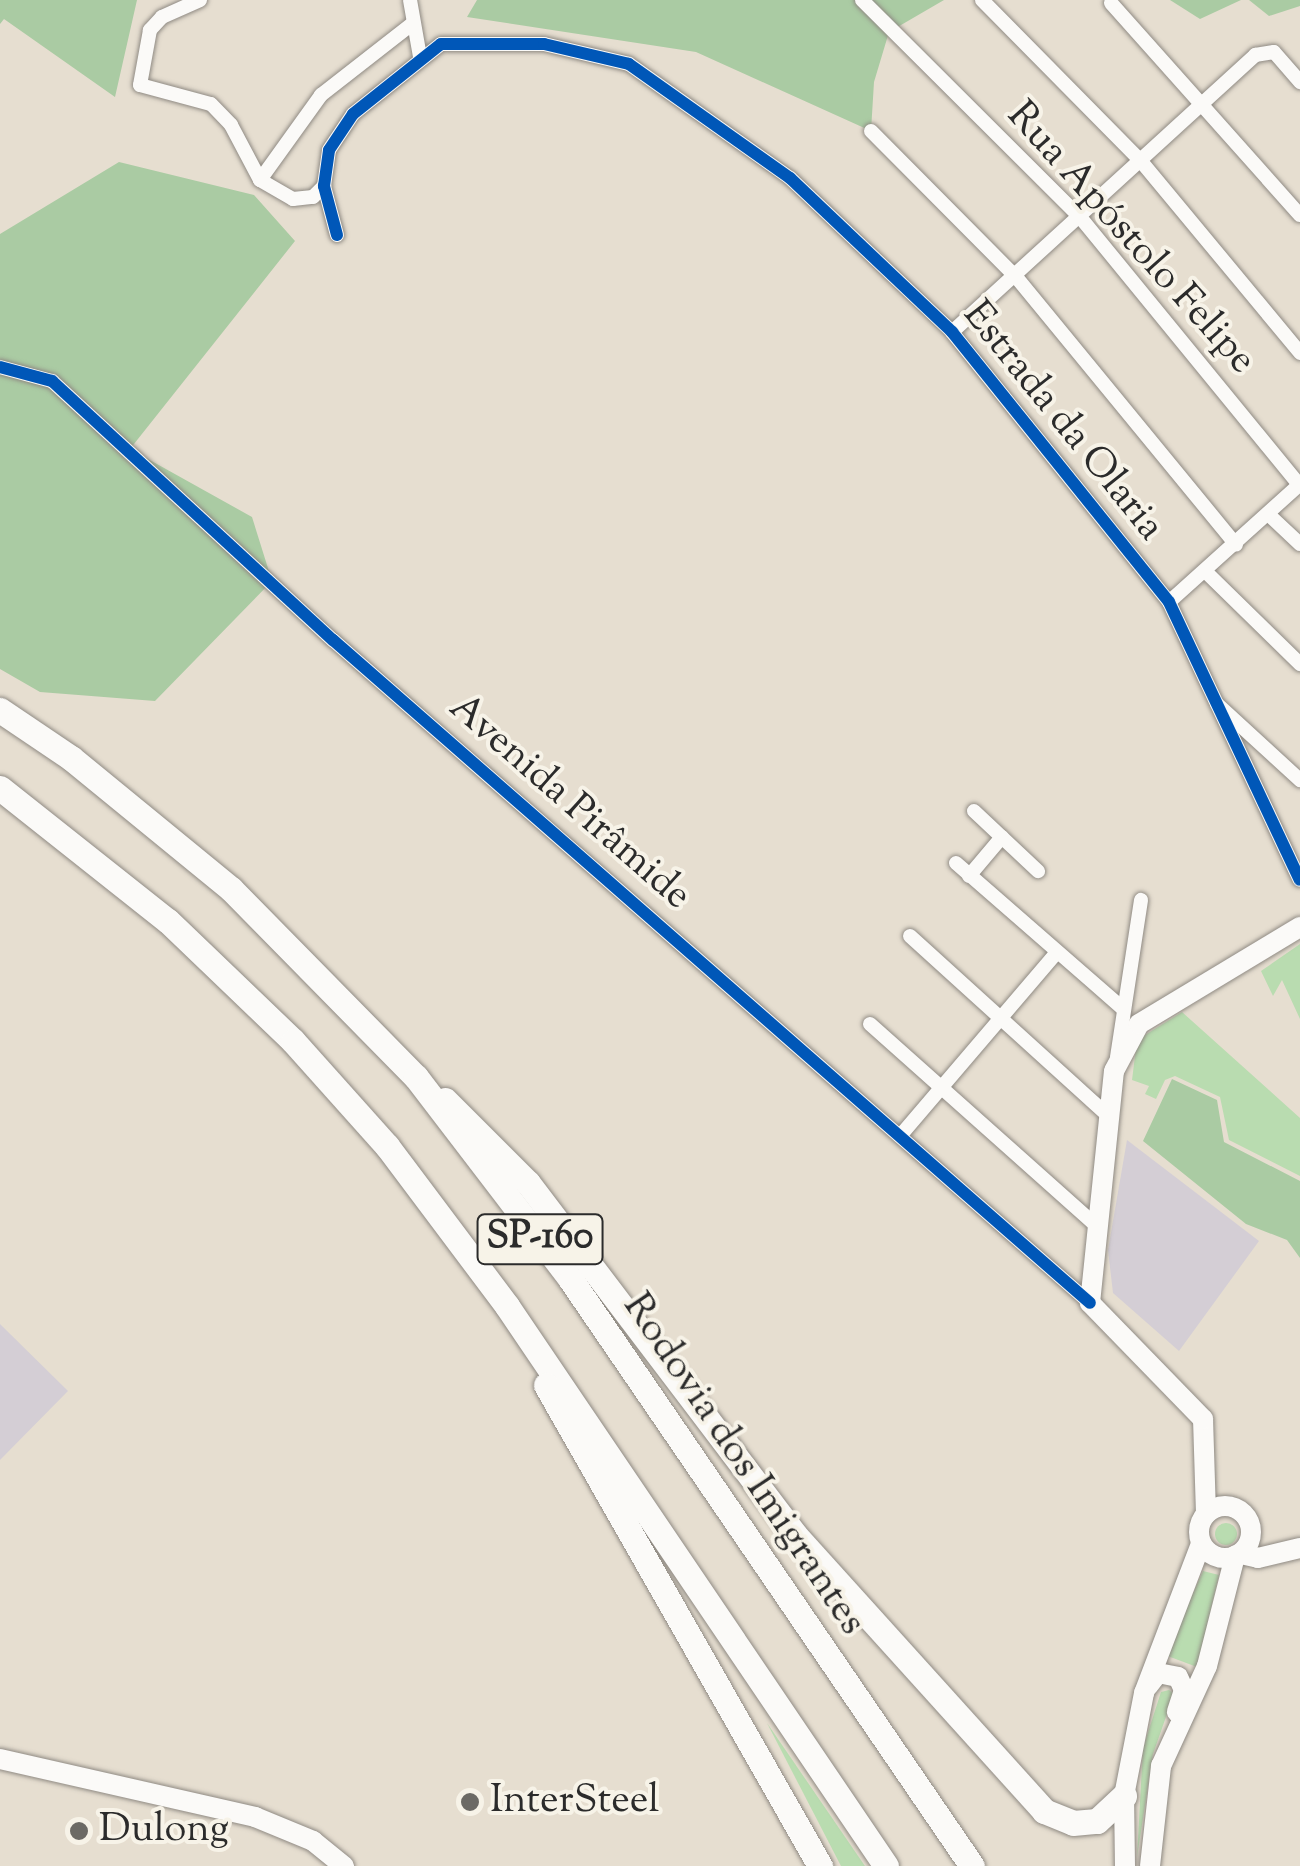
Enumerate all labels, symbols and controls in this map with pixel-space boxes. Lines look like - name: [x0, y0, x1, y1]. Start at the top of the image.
- street label: Rua Apóstolo Felipe: [995, 93, 1265, 385]
- street label: Estrada da Olaria: [951, 293, 1173, 551]
- street label: Avenida Pirâmide: [438, 685, 700, 921]
- road number: SP-160: [475, 1206, 605, 1272]
- street label: Rodovia dos Imigrantes: [611, 1285, 875, 1645]
- place label: InterSteel: [490, 1778, 659, 1826]
- marker: InterSteel: [459, 1791, 481, 1813]
- place label: Dulong: [99, 1807, 229, 1855]
- marker: Dulong: [68, 1820, 90, 1842]

